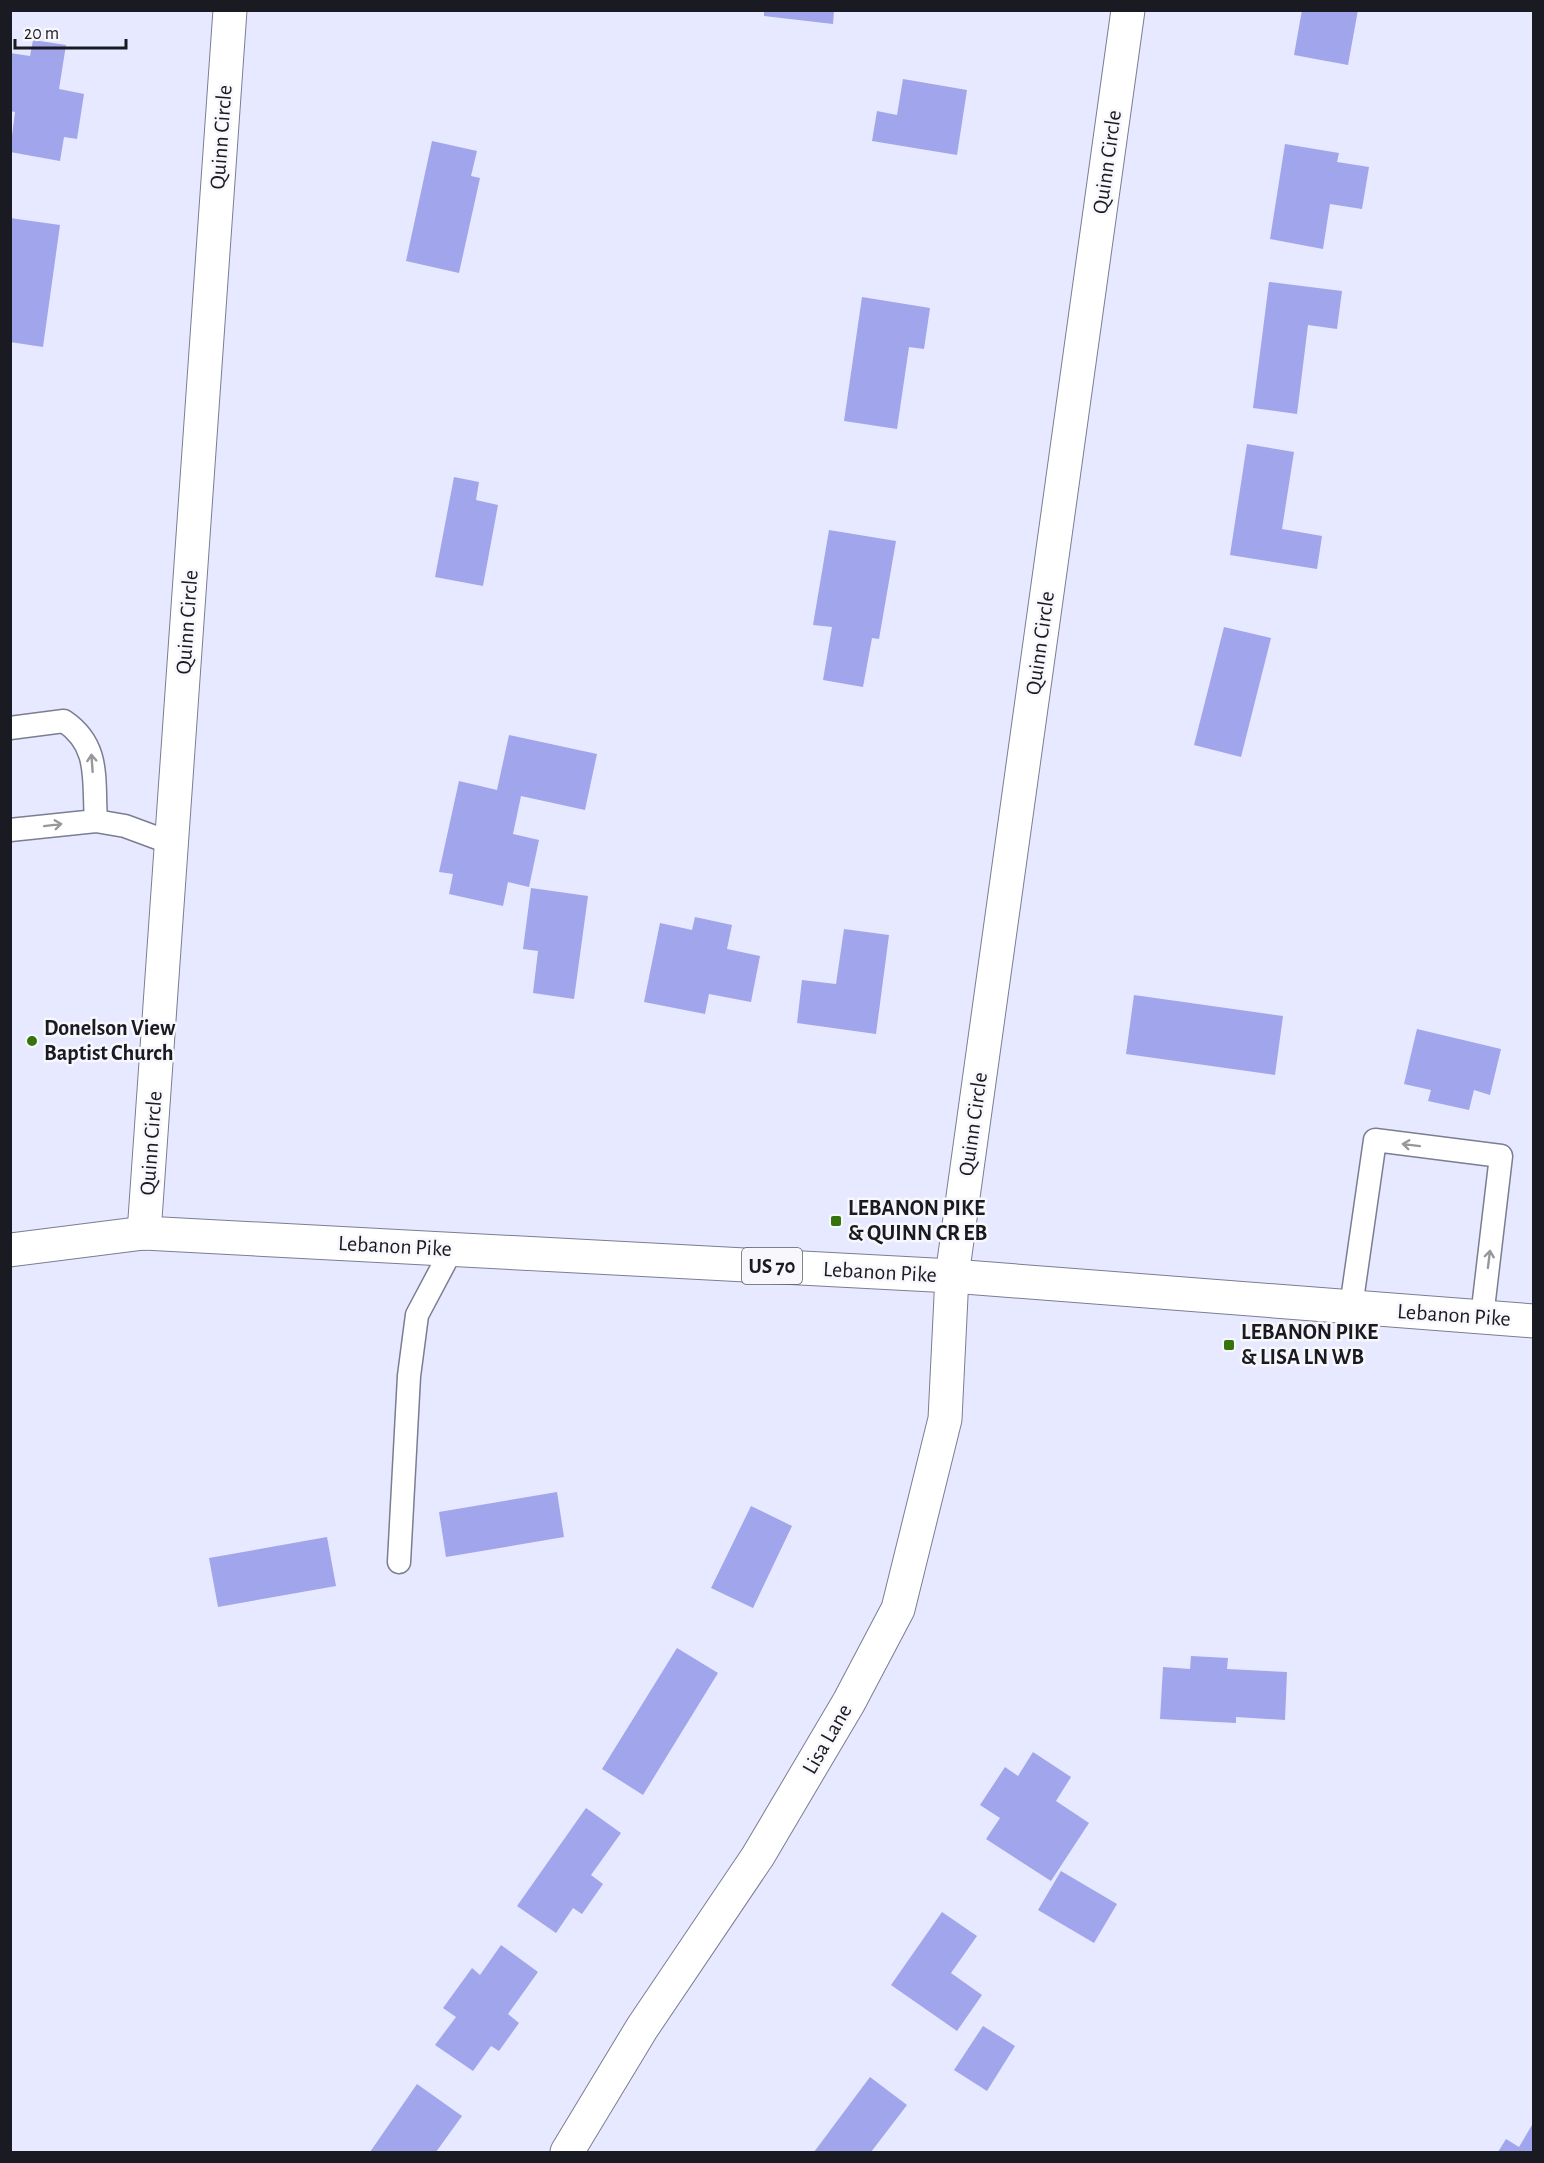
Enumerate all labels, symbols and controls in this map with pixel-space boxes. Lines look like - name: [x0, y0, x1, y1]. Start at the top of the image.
- scale bar: [15, 12, 126, 50]
- text: 20 m: [24, 25, 59, 43]
- street label: Quinn Circle: [206, 84, 236, 190]
- street label: Quinn Circle: [1089, 109, 1125, 215]
- street label: Quinn Circle: [172, 569, 202, 675]
- street label: Quinn Circle: [1022, 590, 1058, 696]
- one-way arrow: [86, 753, 97, 773]
- one-way arrow: [43, 819, 63, 830]
- place label: Donelson View Baptist Church: [44, 1017, 176, 1064]
- marker: Donelson View Baptist Church: [25, 1034, 39, 1048]
- street label: Quinn Circle: [955, 1071, 991, 1177]
- street label: Quinn Circle: [136, 1090, 166, 1196]
- one-way arrow: [1401, 1139, 1421, 1150]
- place label: LEBANON PIKE & QUINN CR EB: [848, 1197, 988, 1245]
- marker: LEBANON PIKE & QUINN CR EB: [829, 1214, 843, 1228]
- street label: Lebanon Pike: [338, 1232, 452, 1260]
- road number: US 70: [742, 1248, 802, 1284]
- one-way arrow: [1483, 1250, 1494, 1270]
- street label: Lebanon Pike: [823, 1258, 937, 1286]
- street label: Lebanon Pike: [1396, 1300, 1512, 1330]
- place label: LEBANON PIKE & LISA LN WB: [1241, 1321, 1378, 1368]
- marker: LEBANON PIKE & LISA LN WB: [1222, 1338, 1236, 1352]
- street label: Lisa Lane: [798, 1700, 856, 1778]

